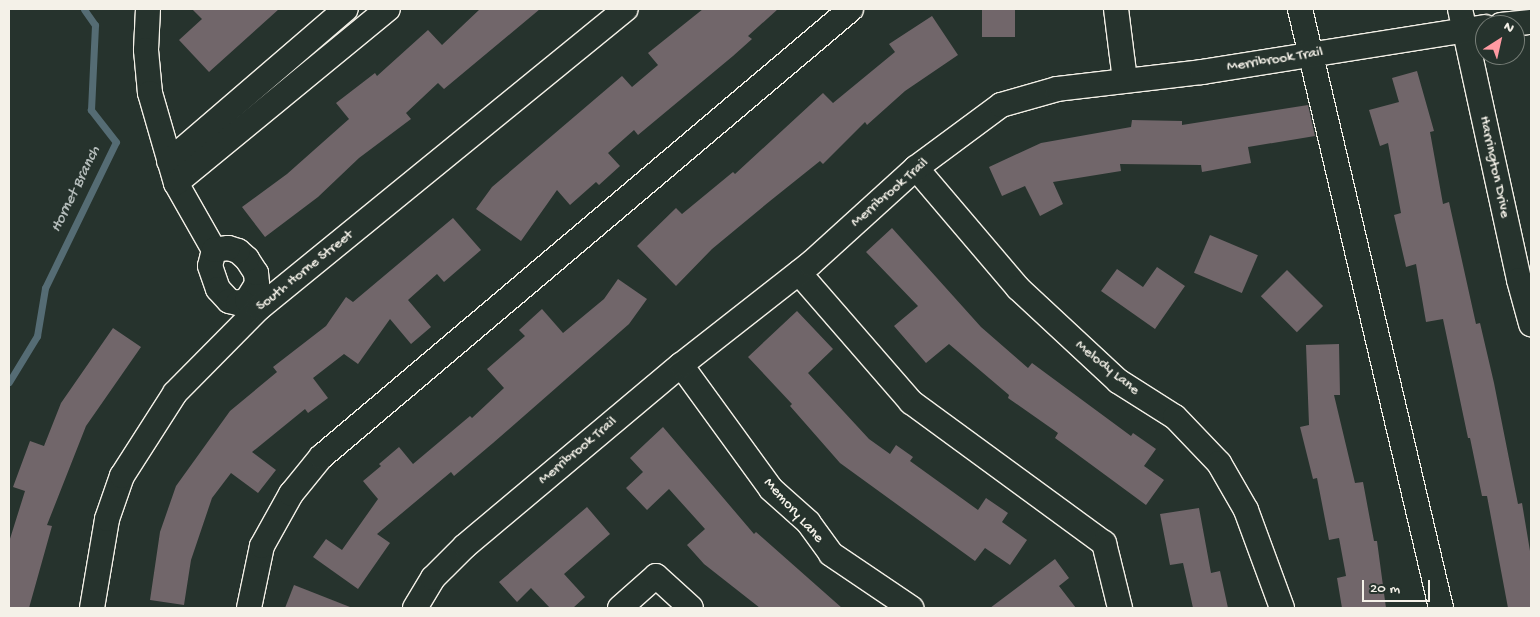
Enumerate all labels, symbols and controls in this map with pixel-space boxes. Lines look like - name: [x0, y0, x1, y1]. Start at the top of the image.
- north arrow: [1475, 15, 1525, 65]
- text: N: [1500, 19, 1517, 38]
- street label: Merribrook Trail: [1226, 44, 1324, 76]
- street label: Harrington Drive: [1474, 114, 1514, 220]
- water label: Hornet Branch: [48, 144, 106, 236]
- street label: Merribrook Trail: [847, 154, 933, 232]
- street label: South Horne Street: [253, 226, 357, 316]
- street label: Melody Lane: [1071, 337, 1143, 399]
- street label: Merribrook Trail: [535, 413, 621, 489]
- street label: Memory Lane: [759, 475, 827, 547]
- scale bar: [1365, 570, 1432, 602]
- text: 20 m: [1370, 580, 1400, 598]

